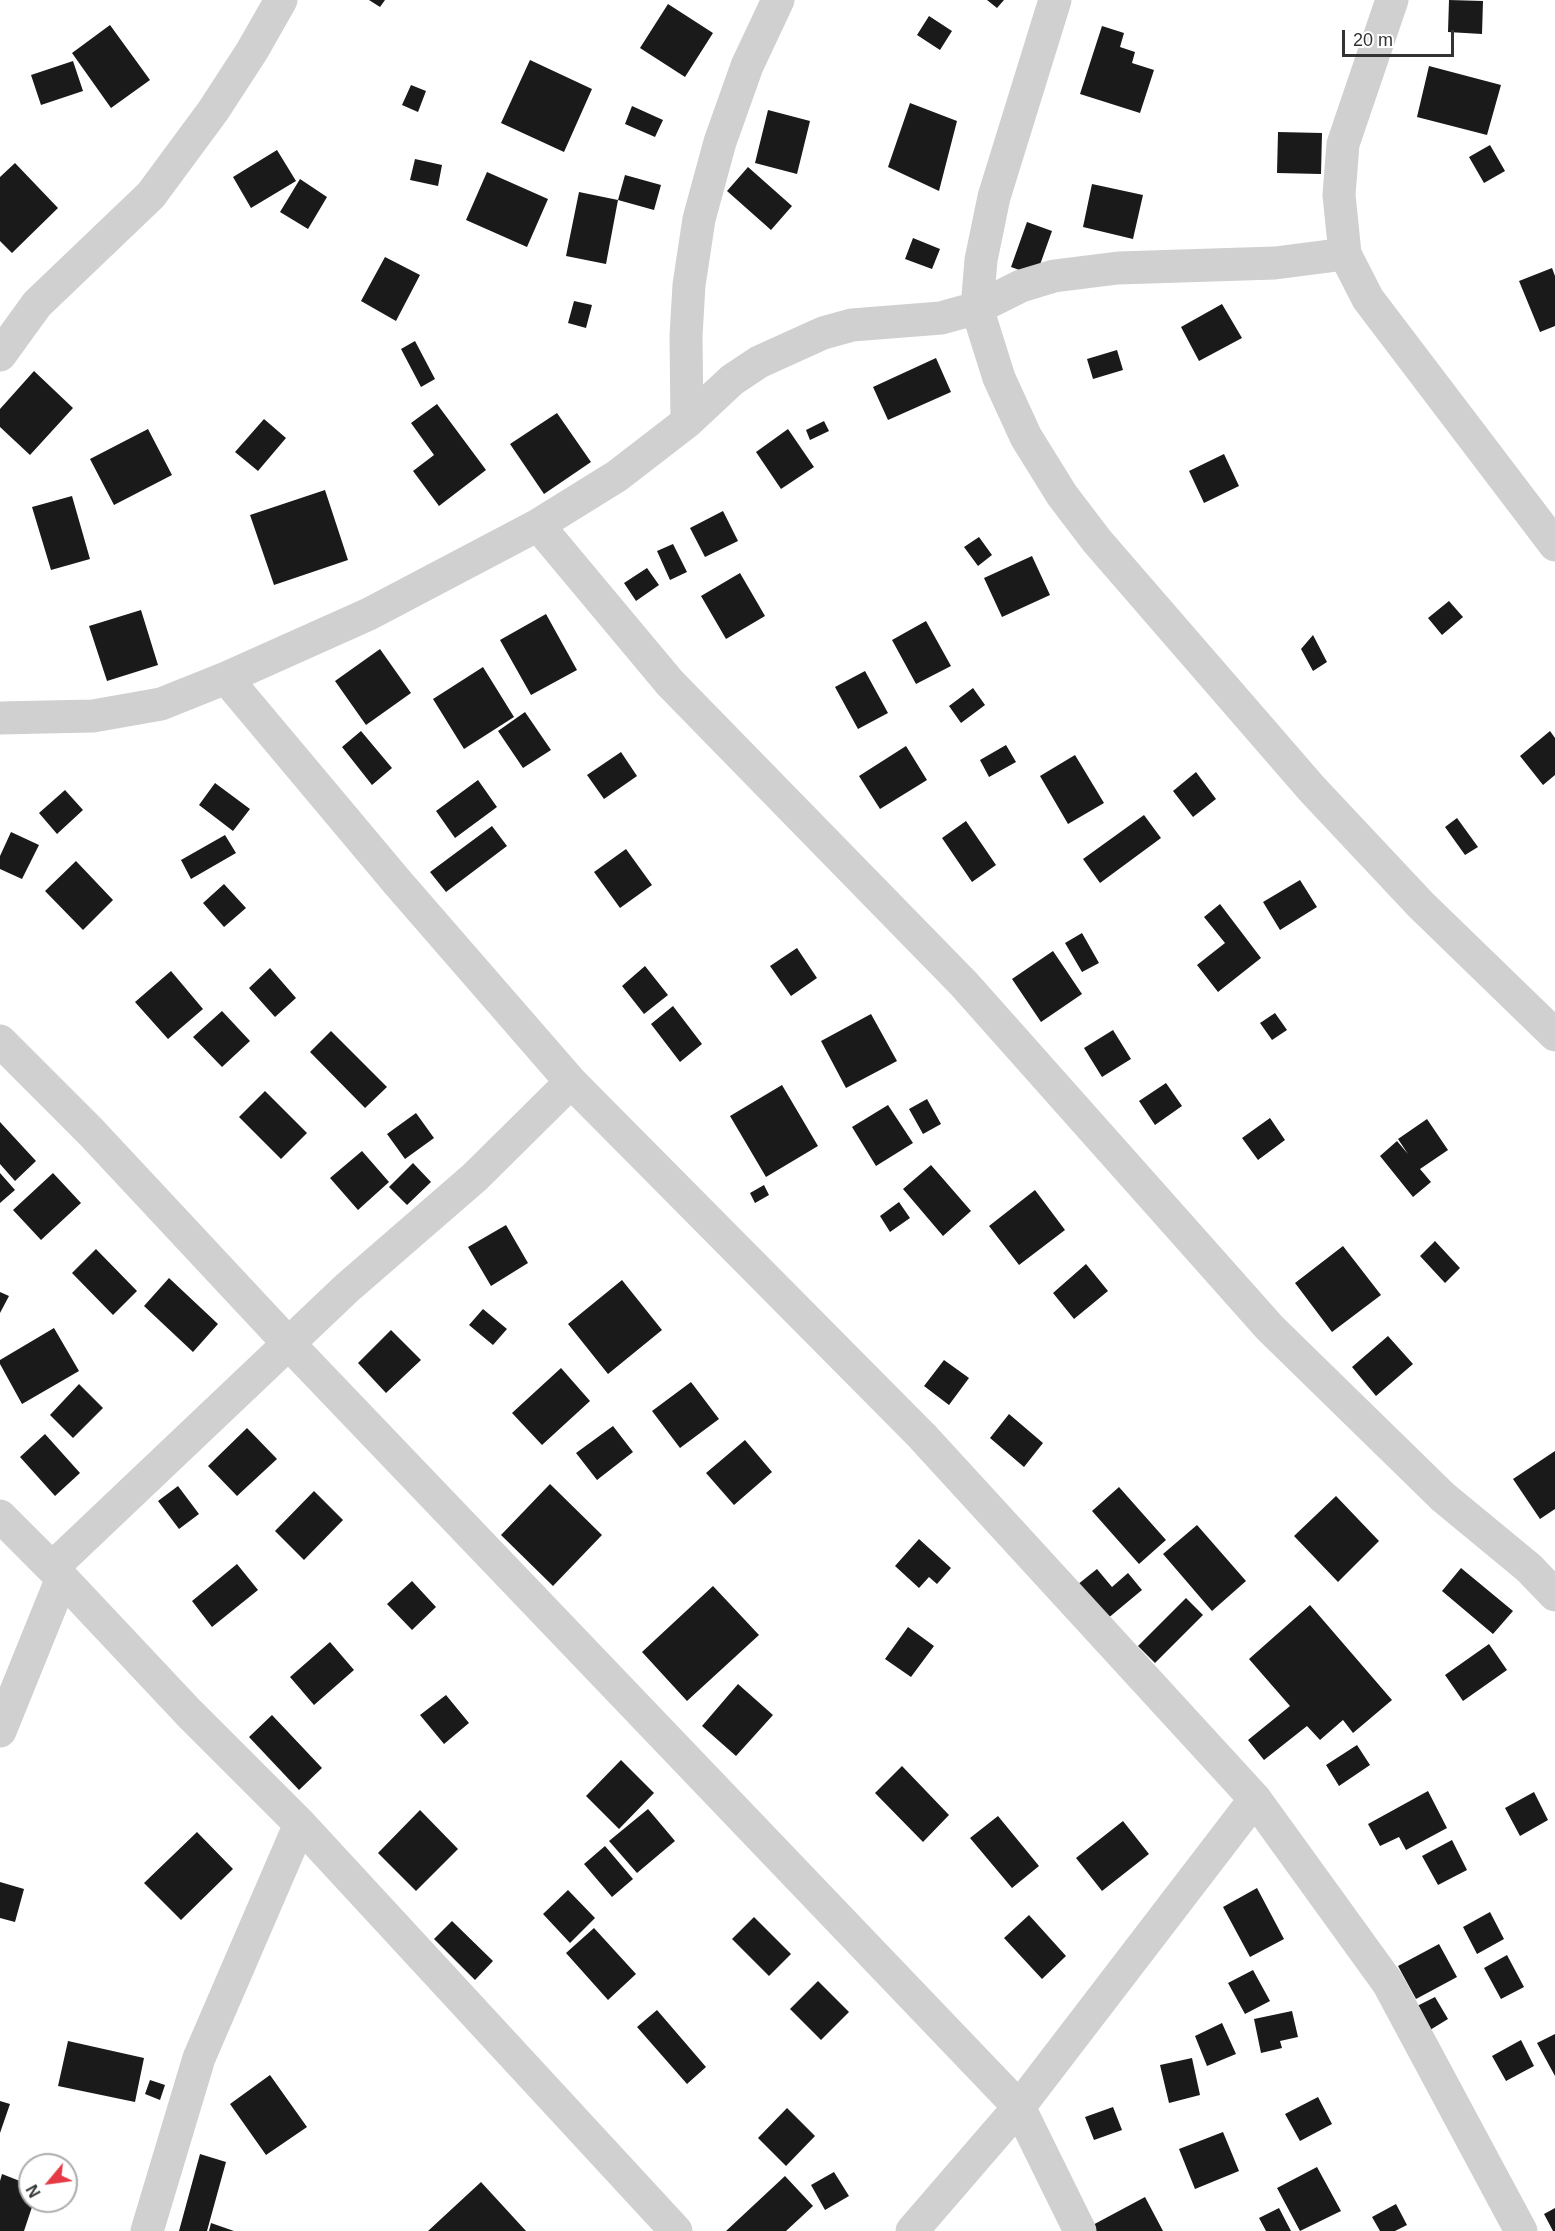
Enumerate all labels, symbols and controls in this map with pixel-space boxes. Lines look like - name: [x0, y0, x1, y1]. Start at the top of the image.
- scale bar: [1345, 18, 1458, 56]
- text: 20 m: [1353, 30, 1393, 50]
- north arrow: [18, 2153, 78, 2213]
- text: N: [23, 2182, 44, 2200]

